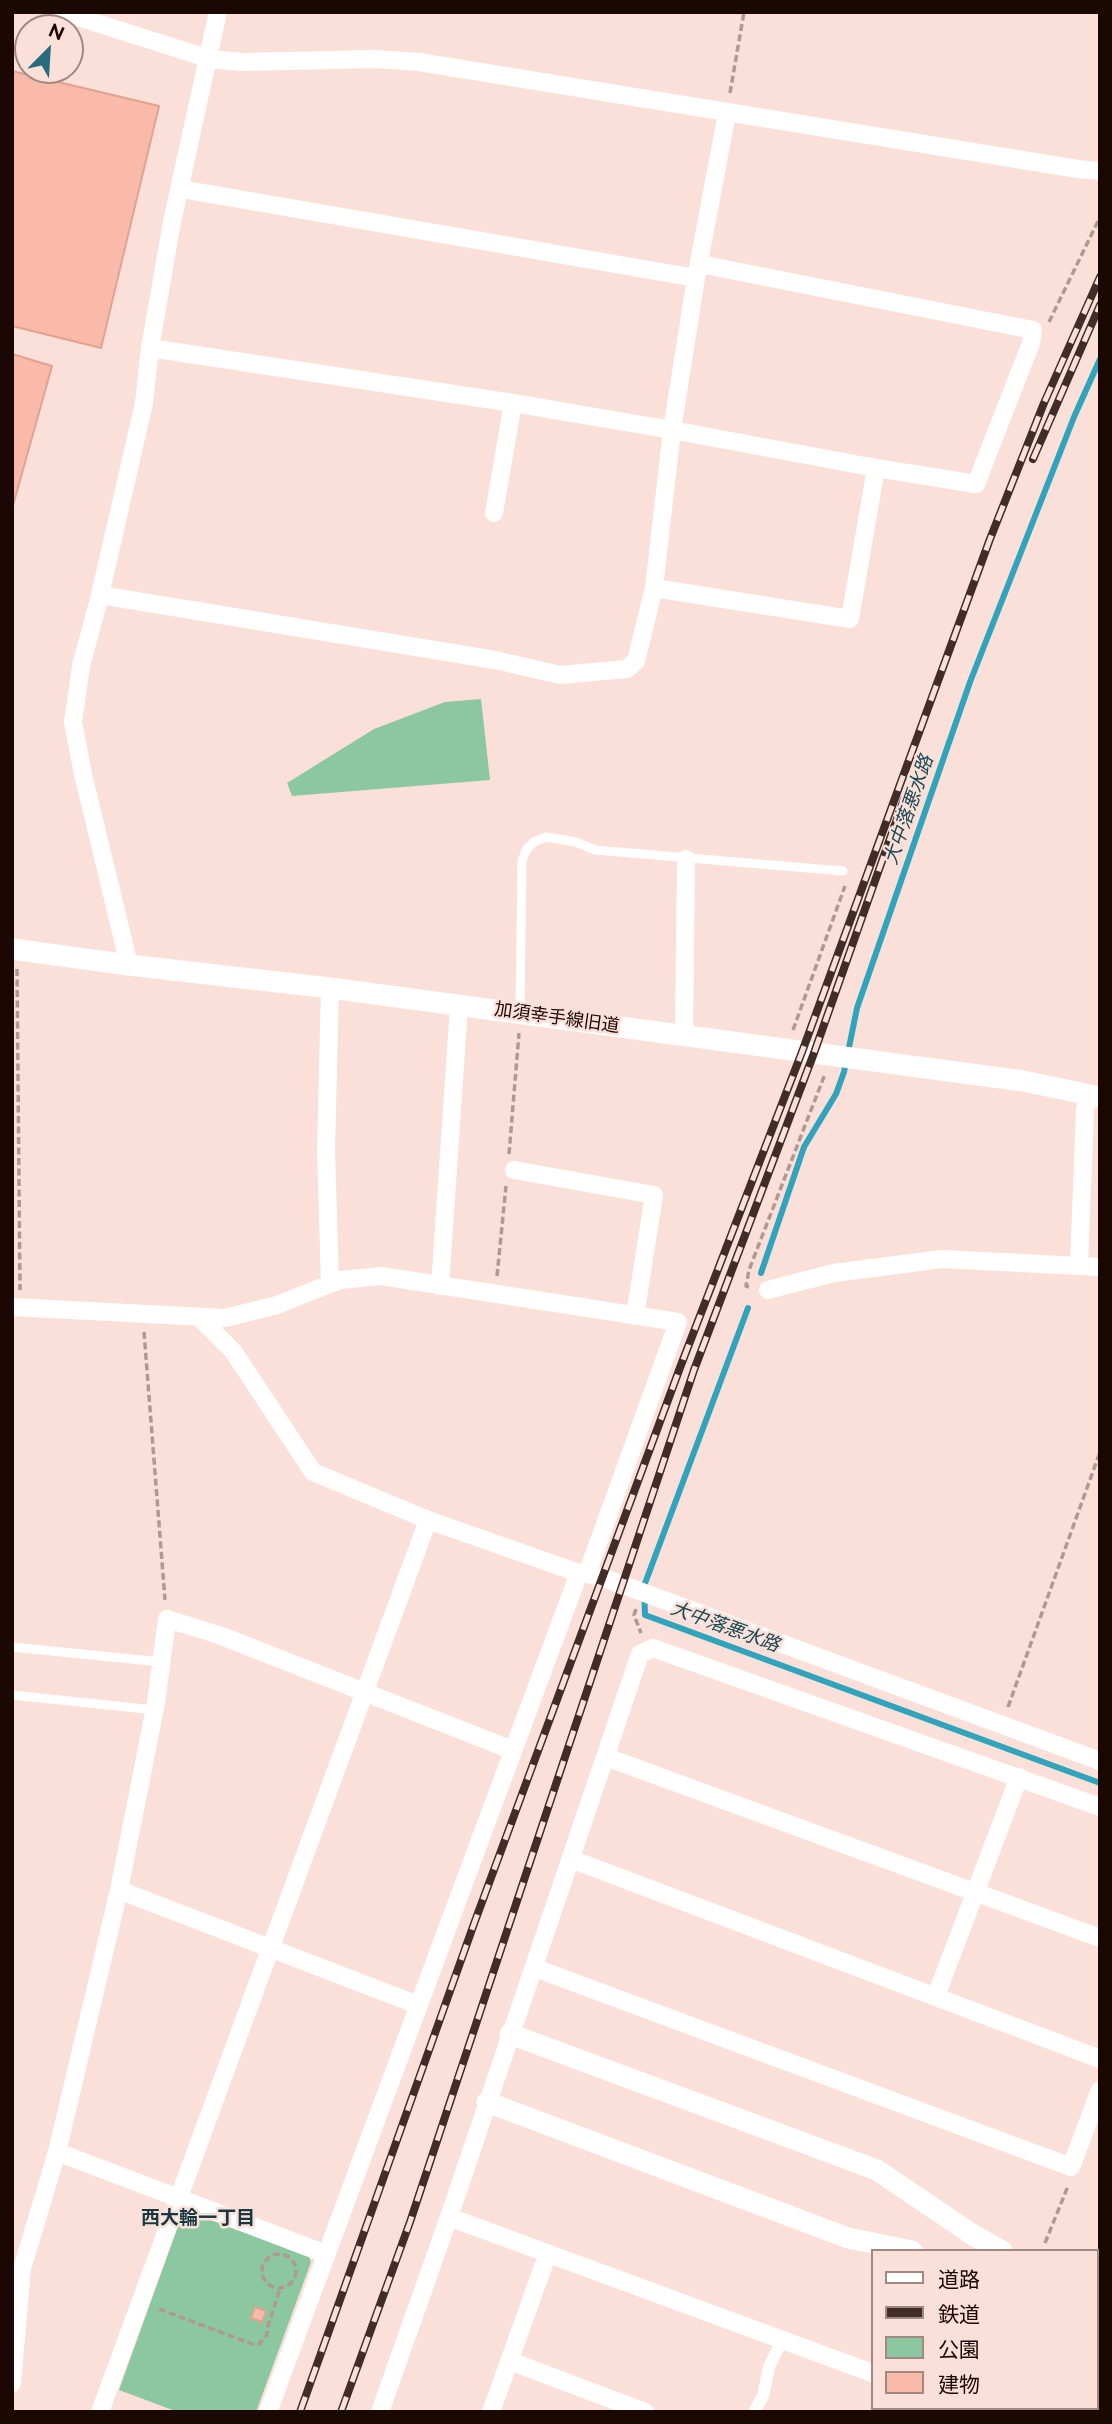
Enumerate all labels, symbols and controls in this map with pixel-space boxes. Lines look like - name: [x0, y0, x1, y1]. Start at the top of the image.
- north arrow: [14, 14, 84, 84]
- text: N: [46, 19, 68, 45]
- water label: 大中落悪水路: [880, 752, 938, 868]
- street label: 加須幸手線旧道: [493, 999, 621, 1037]
- water label: 大中落悪水路: [668, 1597, 782, 1657]
- district label: 西大輪一丁目: [141, 2207, 255, 2229]
- legend: [870, 2249, 1098, 2410]
- text: 道路: [938, 2267, 980, 2292]
- text: 鉄道: [938, 2302, 980, 2327]
- text: 公園: [938, 2337, 980, 2362]
- text: 建物: [938, 2372, 980, 2397]

